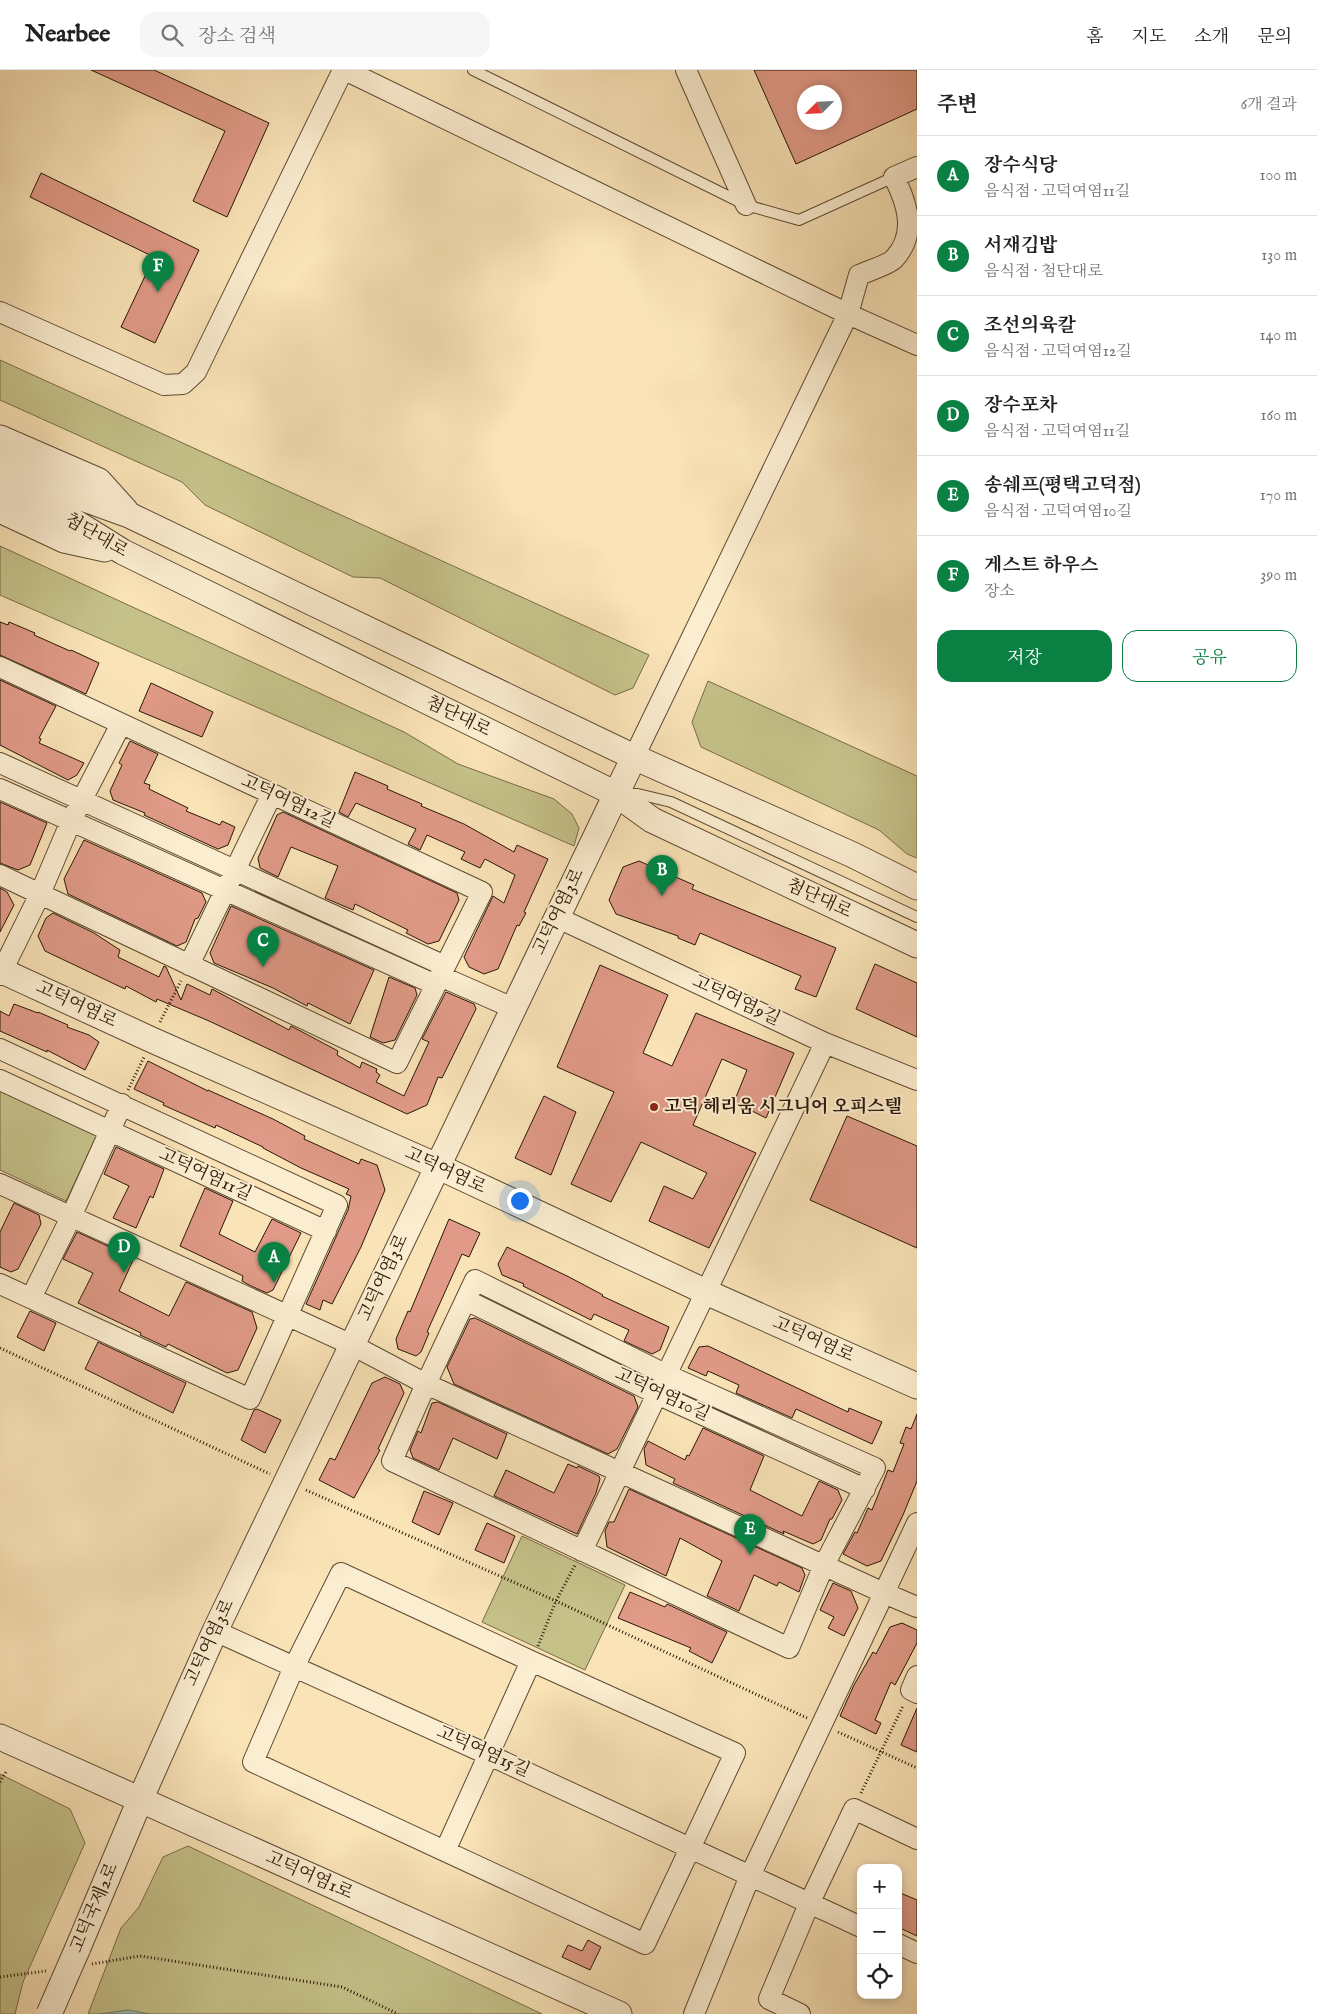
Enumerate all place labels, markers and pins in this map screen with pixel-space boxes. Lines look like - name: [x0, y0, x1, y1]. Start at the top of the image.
- pin: F: [142, 251, 174, 292]
- pin: B: [646, 855, 678, 896]
- pin: C: [247, 926, 279, 967]
- place label: 고덕 헤리움 시그니어 오피스텔: [664, 1096, 902, 1119]
- marker: 고덕 헤리움 시그니어 오피스텔: [648, 1101, 660, 1113]
- pin: D: [108, 1232, 140, 1273]
- pin: A: [258, 1242, 290, 1283]
- pin: E: [734, 1514, 766, 1555]

